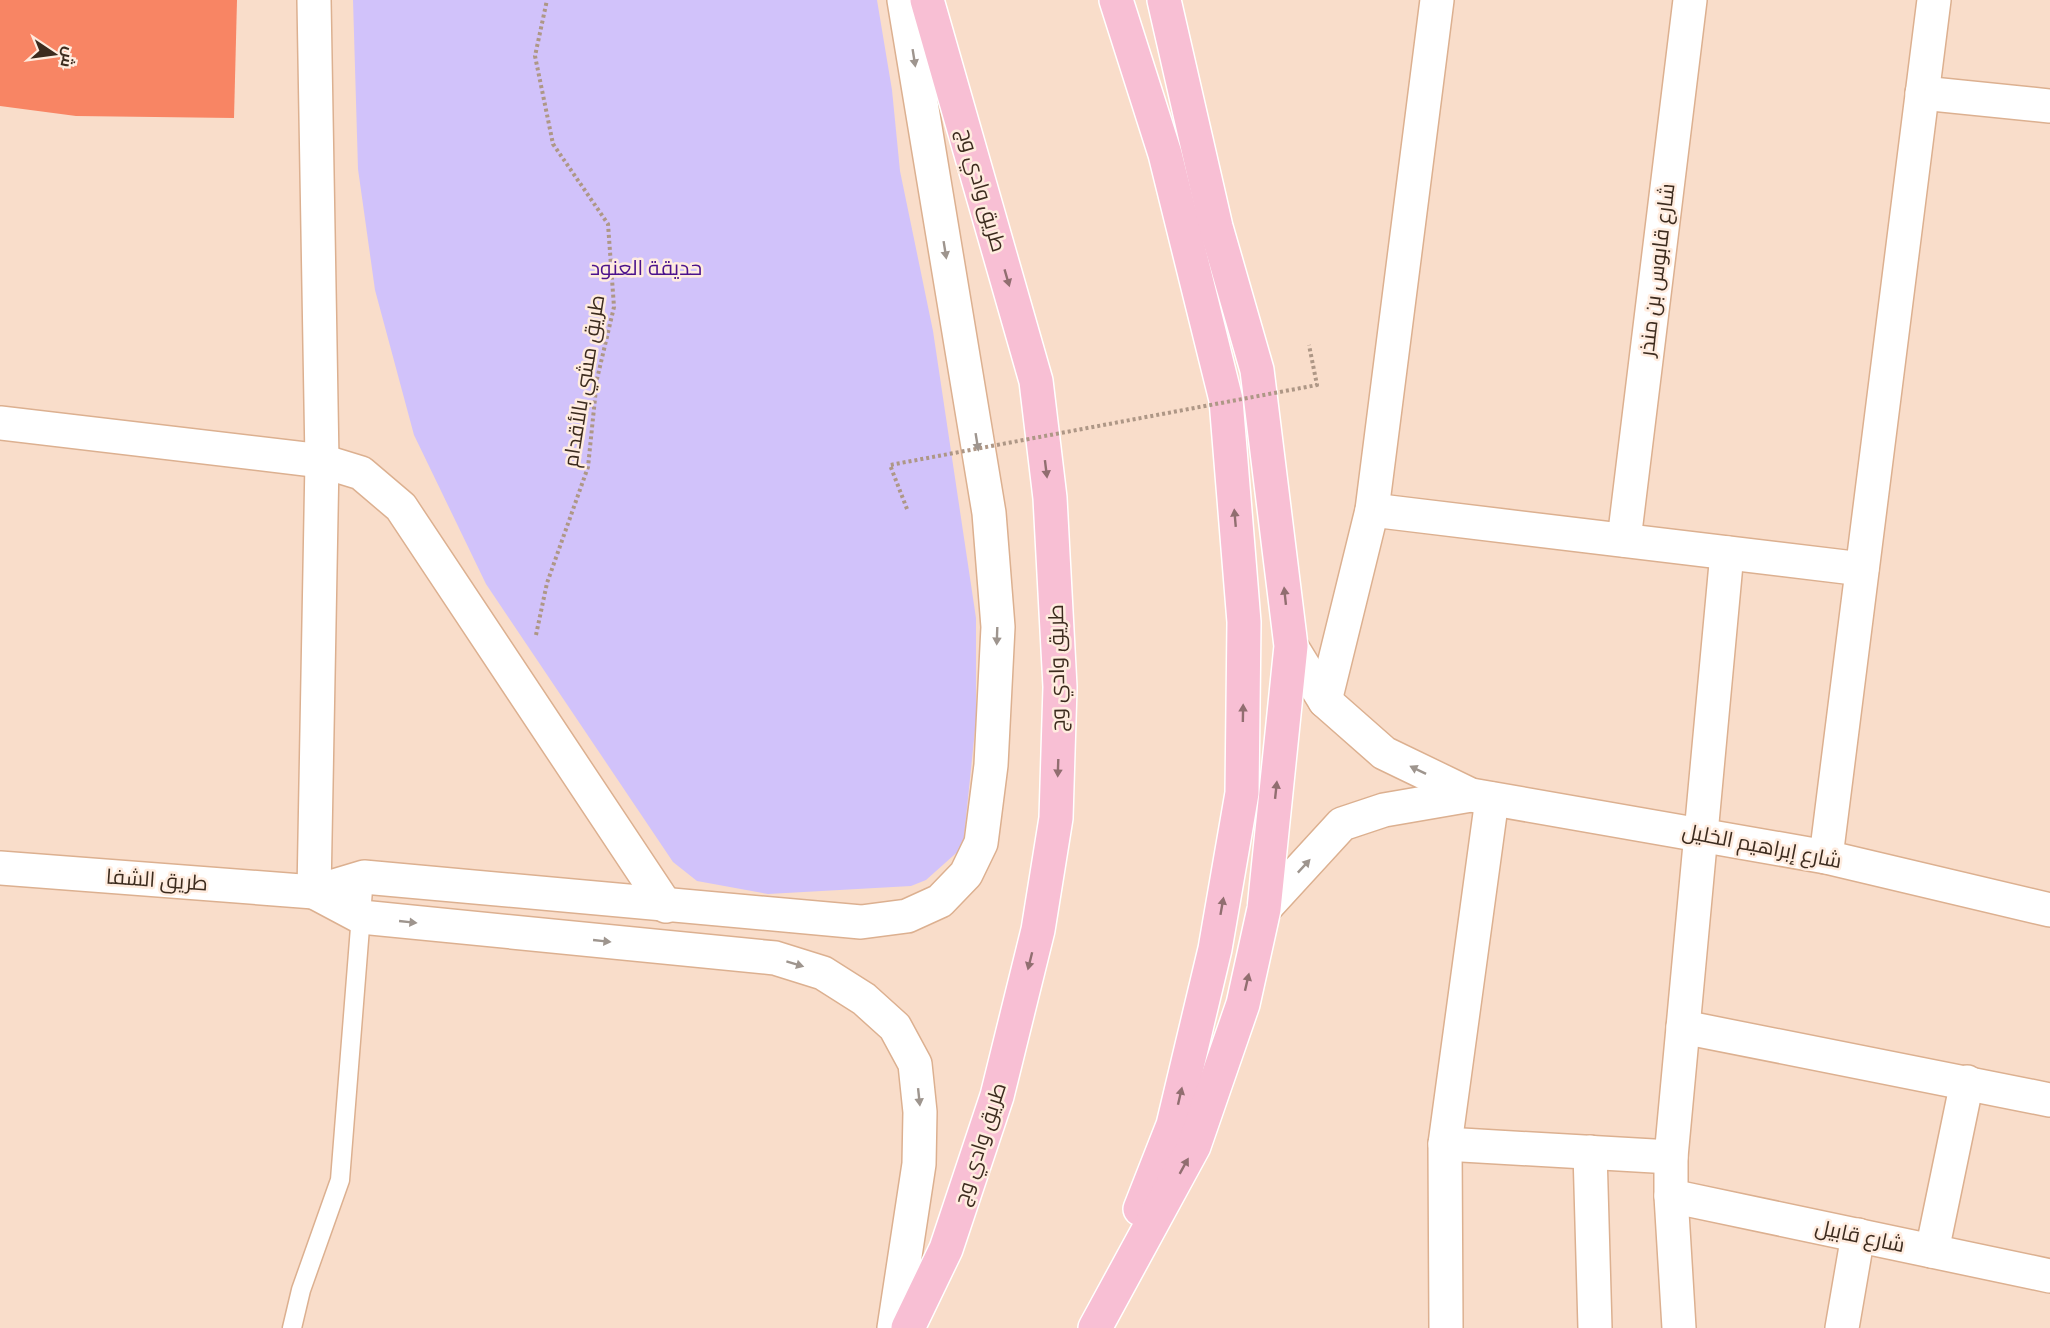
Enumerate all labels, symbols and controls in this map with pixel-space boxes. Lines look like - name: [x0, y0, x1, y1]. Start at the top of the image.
- north arrow: [24, 24, 84, 84]
- text: ش: [57, 45, 80, 69]
- one-way arrow: [909, 48, 918, 67]
- street label: طريق وادي وج: [949, 125, 1012, 256]
- street label: شارع قابوس بن منذر: [1633, 182, 1682, 359]
- one-way arrow: [941, 241, 950, 260]
- park label: حديقة العنود: [590, 255, 702, 281]
- one-way arrow: [1002, 269, 1012, 287]
- street label: طريق مشي بالأقدام: [558, 293, 612, 469]
- one-way arrow: [973, 433, 982, 452]
- one-way arrow: [1041, 459, 1051, 478]
- one-way arrow: [1231, 508, 1240, 527]
- one-way arrow: [1280, 586, 1290, 605]
- street label: طريق وادي وج: [1043, 604, 1074, 732]
- one-way arrow: [993, 627, 1002, 646]
- one-way arrow: [1238, 703, 1248, 722]
- one-way arrow: [1053, 759, 1062, 778]
- one-way arrow: [1410, 765, 1427, 774]
- one-way arrow: [1271, 780, 1281, 799]
- street label: شارع إبراهيم الخليل: [1680, 818, 1844, 875]
- one-way arrow: [1297, 859, 1310, 874]
- street label: طريق الشفا: [105, 863, 209, 897]
- one-way arrow: [1218, 896, 1227, 915]
- one-way arrow: [399, 917, 418, 927]
- one-way arrow: [593, 936, 612, 946]
- one-way arrow: [1025, 951, 1035, 970]
- one-way arrow: [786, 960, 804, 969]
- one-way arrow: [1243, 973, 1253, 991]
- street label: طريق وادي وج: [948, 1079, 1015, 1210]
- one-way arrow: [1176, 1087, 1186, 1105]
- one-way arrow: [914, 1088, 923, 1107]
- one-way arrow: [1179, 1157, 1189, 1174]
- street label: شارع قابيل: [1813, 1214, 1907, 1259]

